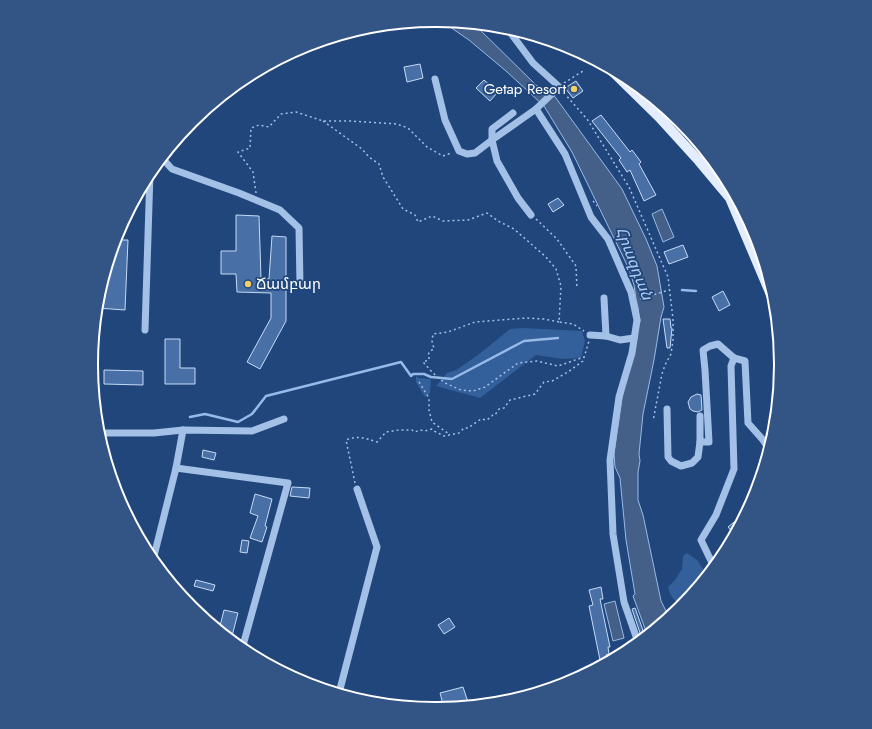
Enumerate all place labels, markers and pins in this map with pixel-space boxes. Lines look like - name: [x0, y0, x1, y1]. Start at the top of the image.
- place label: Getap Resort: [484, 78, 566, 100]
- marker: Getap Resort: [569, 84, 579, 94]
- place label: Ճամբար: [256, 273, 321, 295]
- marker: Ճամբար: [243, 279, 253, 289]

